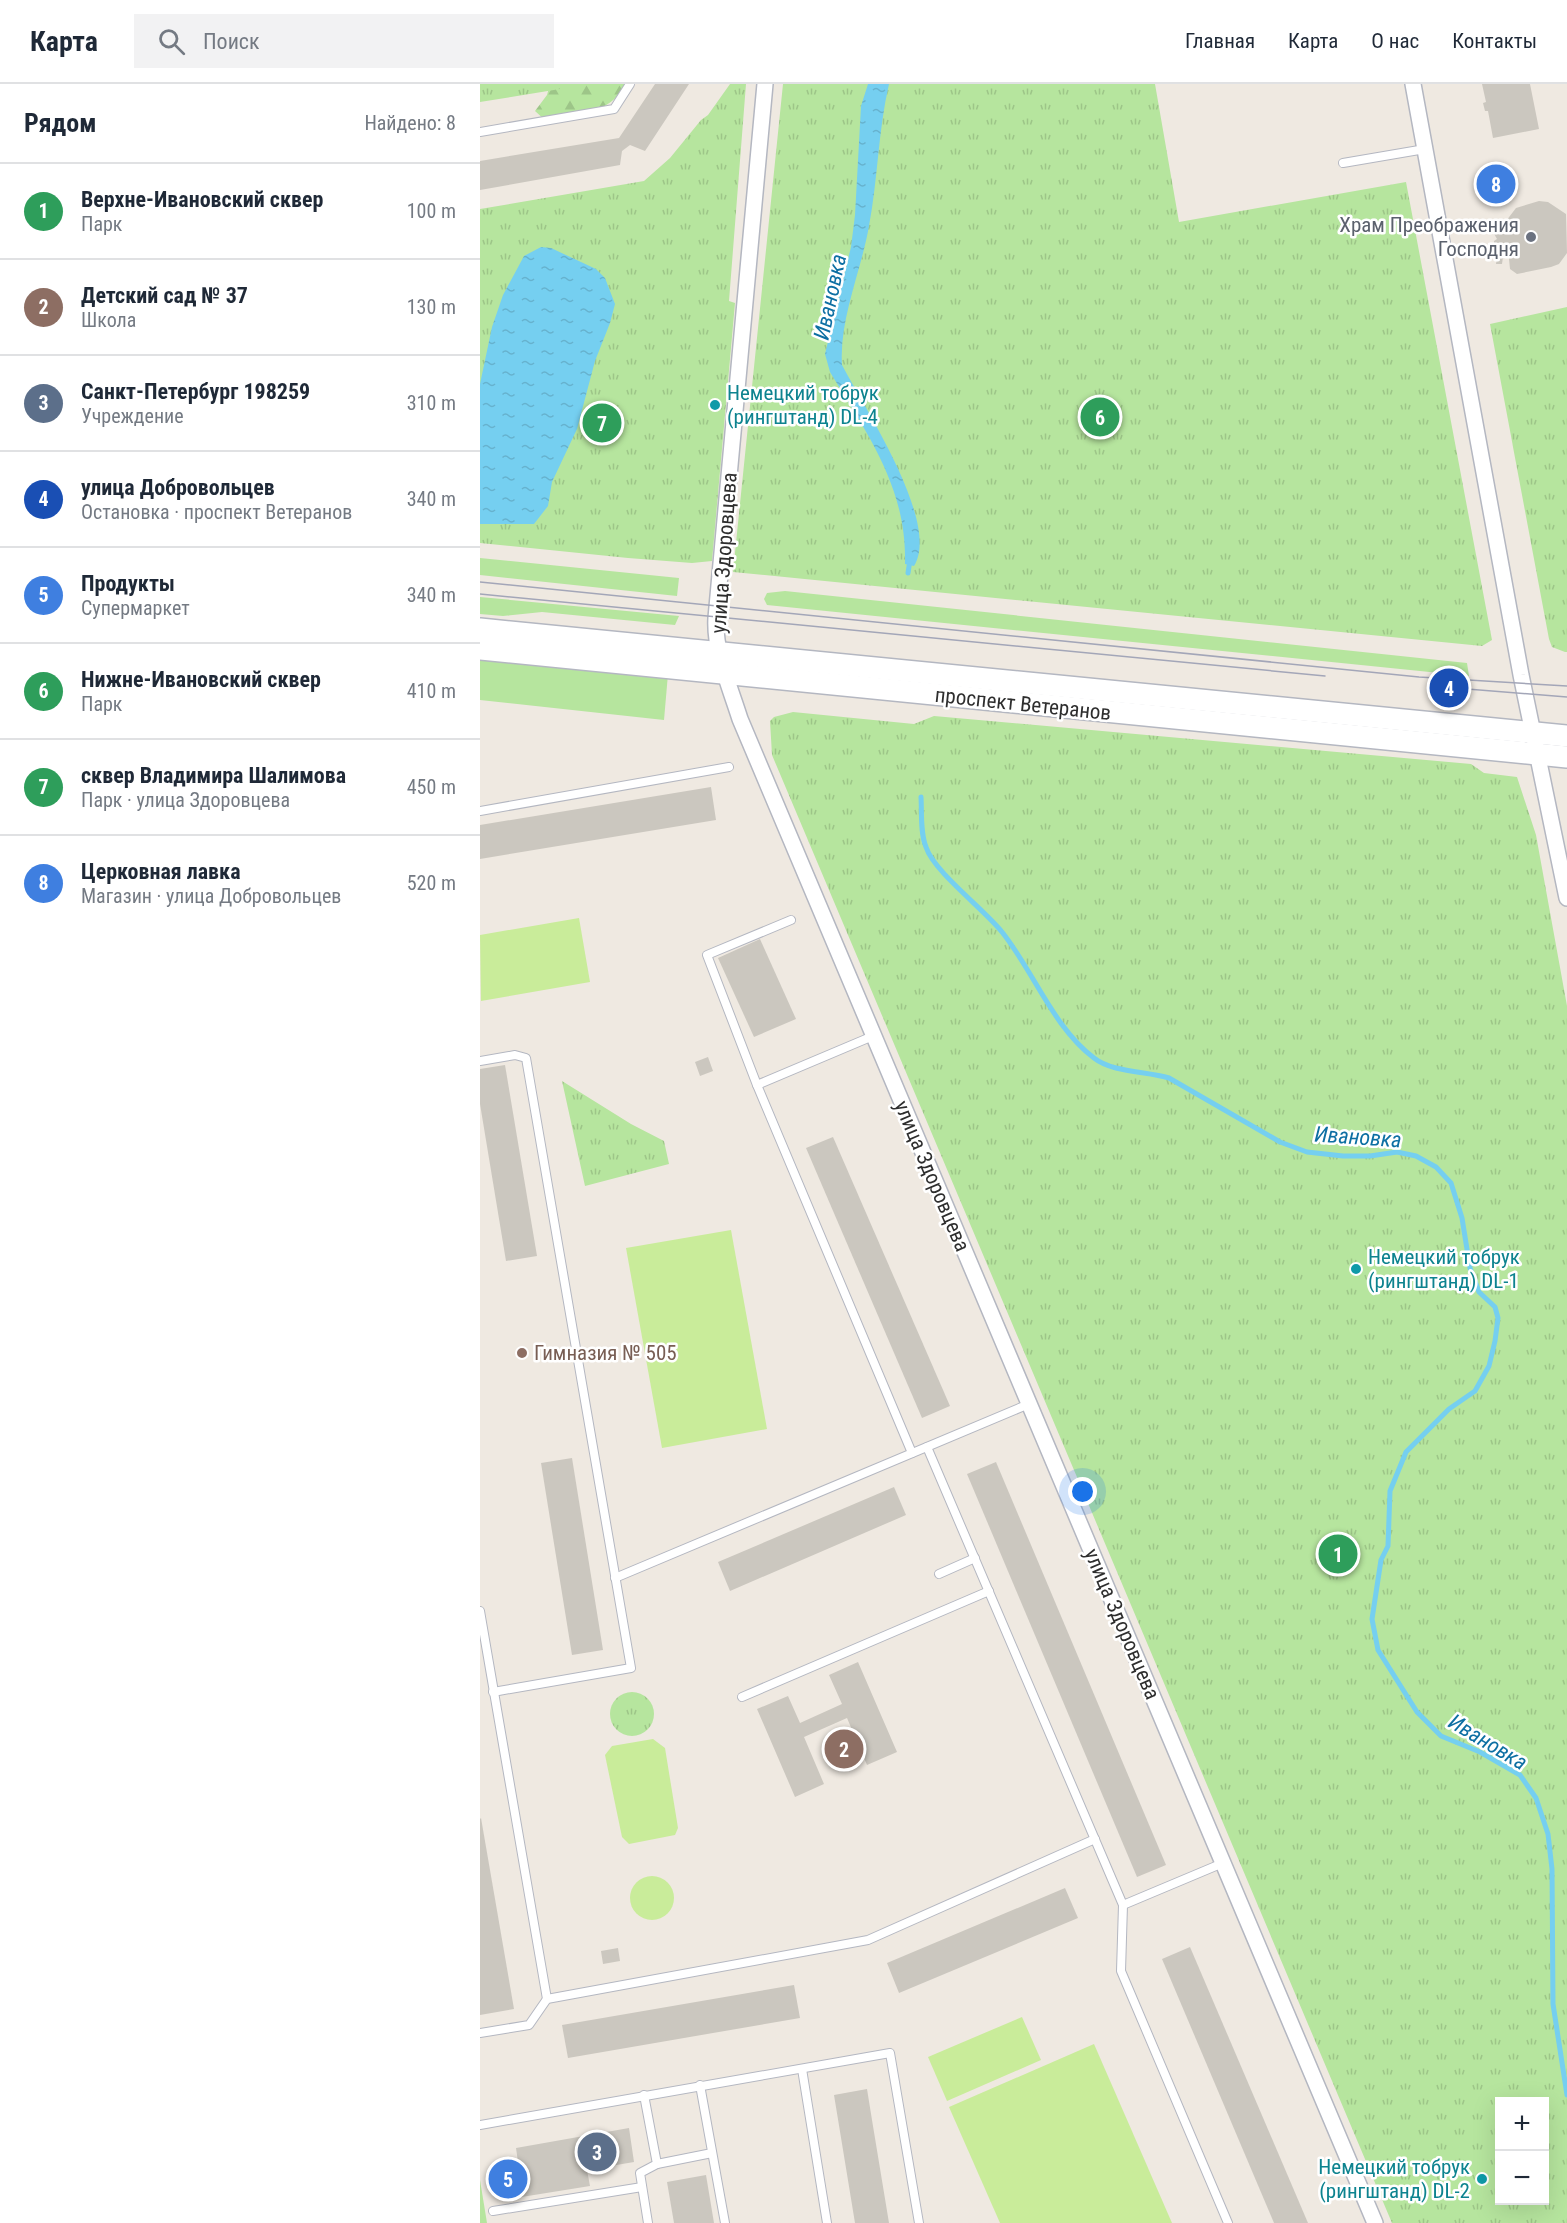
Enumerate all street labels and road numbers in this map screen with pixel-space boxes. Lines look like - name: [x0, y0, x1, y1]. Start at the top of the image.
- street label: улица Здоровцева: [706, 472, 742, 634]
- street label: проспект Ветеранов: [934, 683, 1112, 725]
- street label: улица Здоровцева: [889, 1097, 975, 1255]
- street label: улица Здоровцева: [1079, 1545, 1165, 1703]

